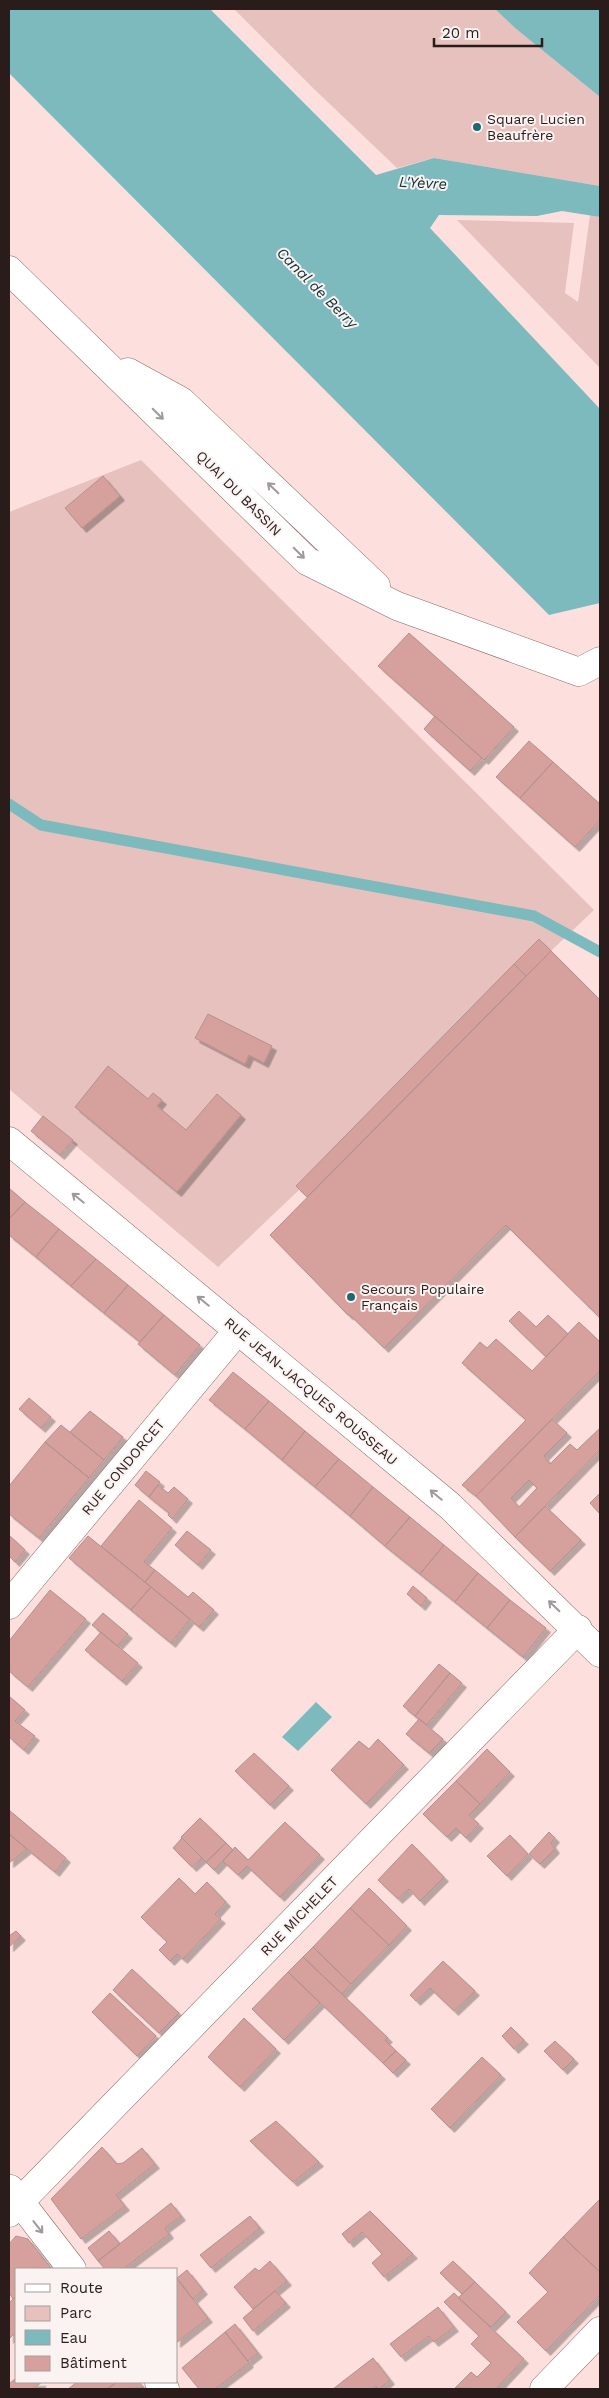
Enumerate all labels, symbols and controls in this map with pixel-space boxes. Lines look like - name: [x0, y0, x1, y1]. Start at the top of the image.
- scale bar: [434, 15, 542, 47]
- text: 20 m: [442, 24, 480, 42]
- place label: Square Lucien Beaufrère: [487, 111, 585, 143]
- marker: Square Lucien Beaufrère: [471, 121, 483, 133]
- water label: L'Yèvre: [399, 173, 447, 193]
- water label: Canal de Berry: [273, 244, 362, 333]
- one-way arrow: [152, 408, 164, 420]
- street label: QUAI DU BASSIN: [193, 447, 285, 539]
- one-way arrow: [266, 482, 279, 494]
- one-way arrow: [293, 546, 305, 559]
- one-way arrow: [71, 1193, 84, 1204]
- place label: Secours Populaire Français: [361, 1281, 484, 1313]
- marker: Secours Populaire Français: [345, 1291, 357, 1303]
- one-way arrow: [197, 1296, 210, 1307]
- street label: RUE JEAN-JACQUES ROUSSEAU: [221, 1314, 401, 1468]
- street label: RUE CONDORCET: [78, 1415, 168, 1518]
- one-way arrow: [430, 1489, 443, 1500]
- one-way arrow: [547, 1600, 560, 1612]
- street label: RUE MICHELET: [257, 1873, 341, 1959]
- one-way arrow: [33, 2220, 44, 2233]
- legend: [15, 2268, 178, 2383]
- text: Route: [60, 2279, 103, 2297]
- text: Parc: [60, 2304, 92, 2322]
- text: Eau: [60, 2329, 87, 2347]
- text: Bâtiment: [60, 2354, 127, 2372]

